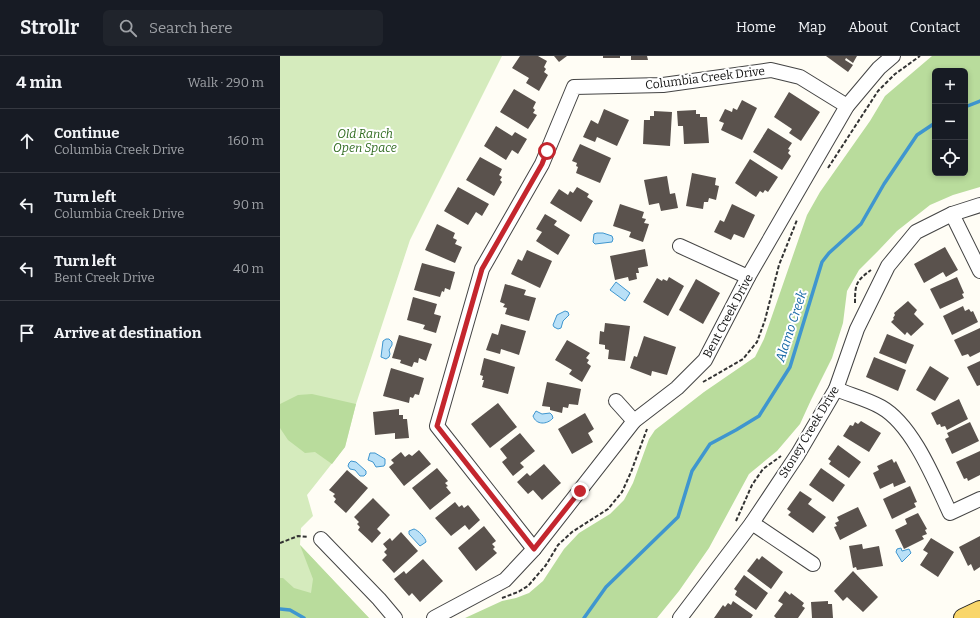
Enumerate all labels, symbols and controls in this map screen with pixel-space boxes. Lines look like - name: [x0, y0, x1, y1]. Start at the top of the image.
- search box: [103, 10, 383, 46]
- text: Strollr: [20, 16, 79, 39]
- icon: search: [117, 17, 139, 39]
- text: Search here: [149, 19, 232, 37]
- text: Home: [736, 19, 776, 36]
- text: Map: [798, 19, 826, 36]
- text: About: [848, 19, 888, 36]
- text: Contact: [910, 19, 960, 36]
- street label: Columbia Creek Drive: [644, 64, 766, 92]
- map controls: [932, 68, 968, 176]
- button: +: [932, 68, 968, 104]
- text: 4 min: [16, 72, 62, 93]
- text: Walk · 290 m: [188, 75, 264, 90]
- button: −: [932, 104, 968, 140]
- text: Continue: [54, 124, 120, 142]
- park label: Old Ranch Open Space: [333, 127, 397, 155]
- icon: ahead: [16, 130, 38, 152]
- text: 160 m: [228, 133, 264, 148]
- button: locate: [932, 140, 968, 176]
- text: Columbia Creek Drive: [54, 142, 184, 157]
- route start: [538, 142, 556, 160]
- text: Turn left: [54, 188, 116, 206]
- icon: left: [16, 194, 38, 216]
- text: 90 m: [233, 197, 264, 212]
- text: Columbia Creek Drive: [54, 206, 184, 221]
- text: Turn left: [54, 252, 116, 270]
- icon: left: [16, 258, 38, 280]
- text: 40 m: [233, 261, 264, 276]
- text: Bent Creek Drive: [54, 270, 155, 285]
- street label: Bent Creek Drive: [700, 272, 756, 360]
- water label: Alamo Creek: [772, 288, 810, 364]
- icon: arrive: [16, 322, 38, 344]
- text: Arrive at destination: [54, 324, 201, 342]
- street label: Stoney Creek Drive: [776, 383, 842, 481]
- route end: [571, 482, 589, 500]

